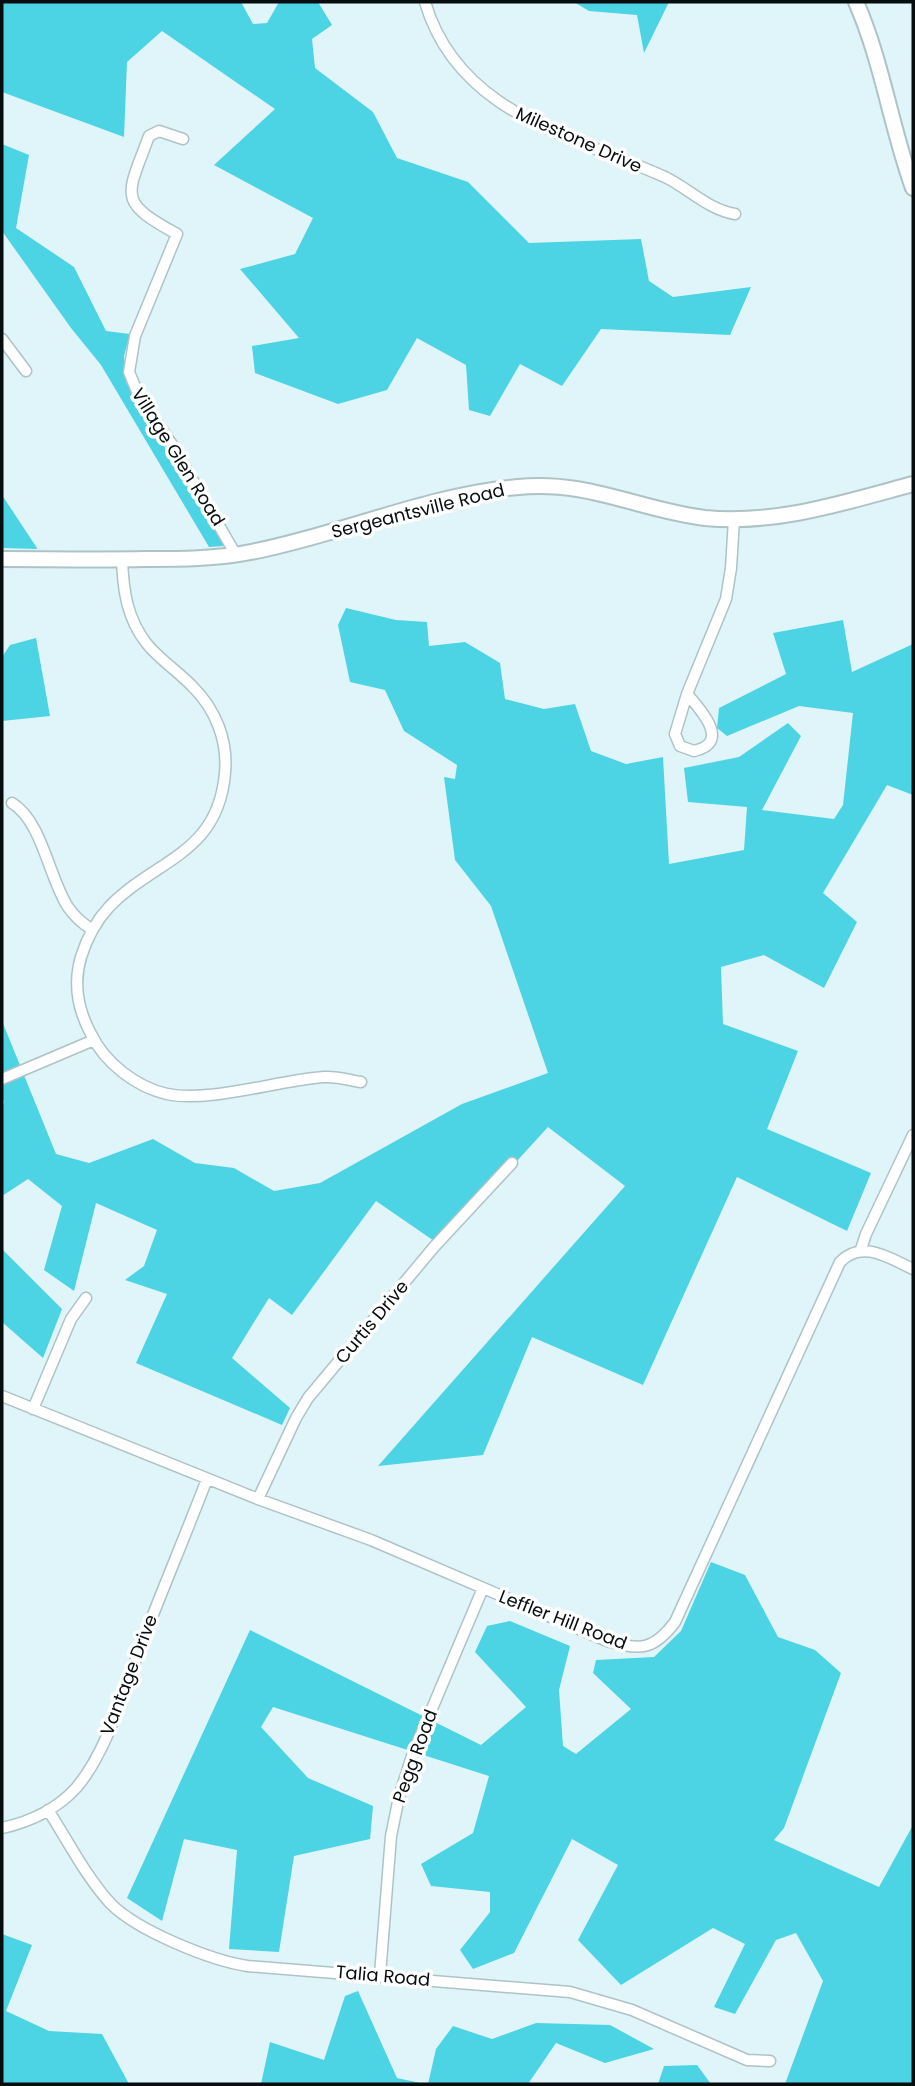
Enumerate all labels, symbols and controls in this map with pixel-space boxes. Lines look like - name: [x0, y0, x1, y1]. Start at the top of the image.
- street label: Milestone Drive: [512, 101, 646, 179]
- street label: Village Glen Road: [126, 383, 231, 531]
- street label: Sergeantsville Road: [329, 477, 507, 544]
- street label: Curtis Drive: [329, 1274, 414, 1369]
- street label: Leffler Hill Road: [496, 1584, 631, 1655]
- street label: Vantage Drive: [94, 1611, 163, 1739]
- street label: Pegg Road: [386, 1706, 443, 1806]
- street label: Talia Road: [335, 1959, 431, 1992]

